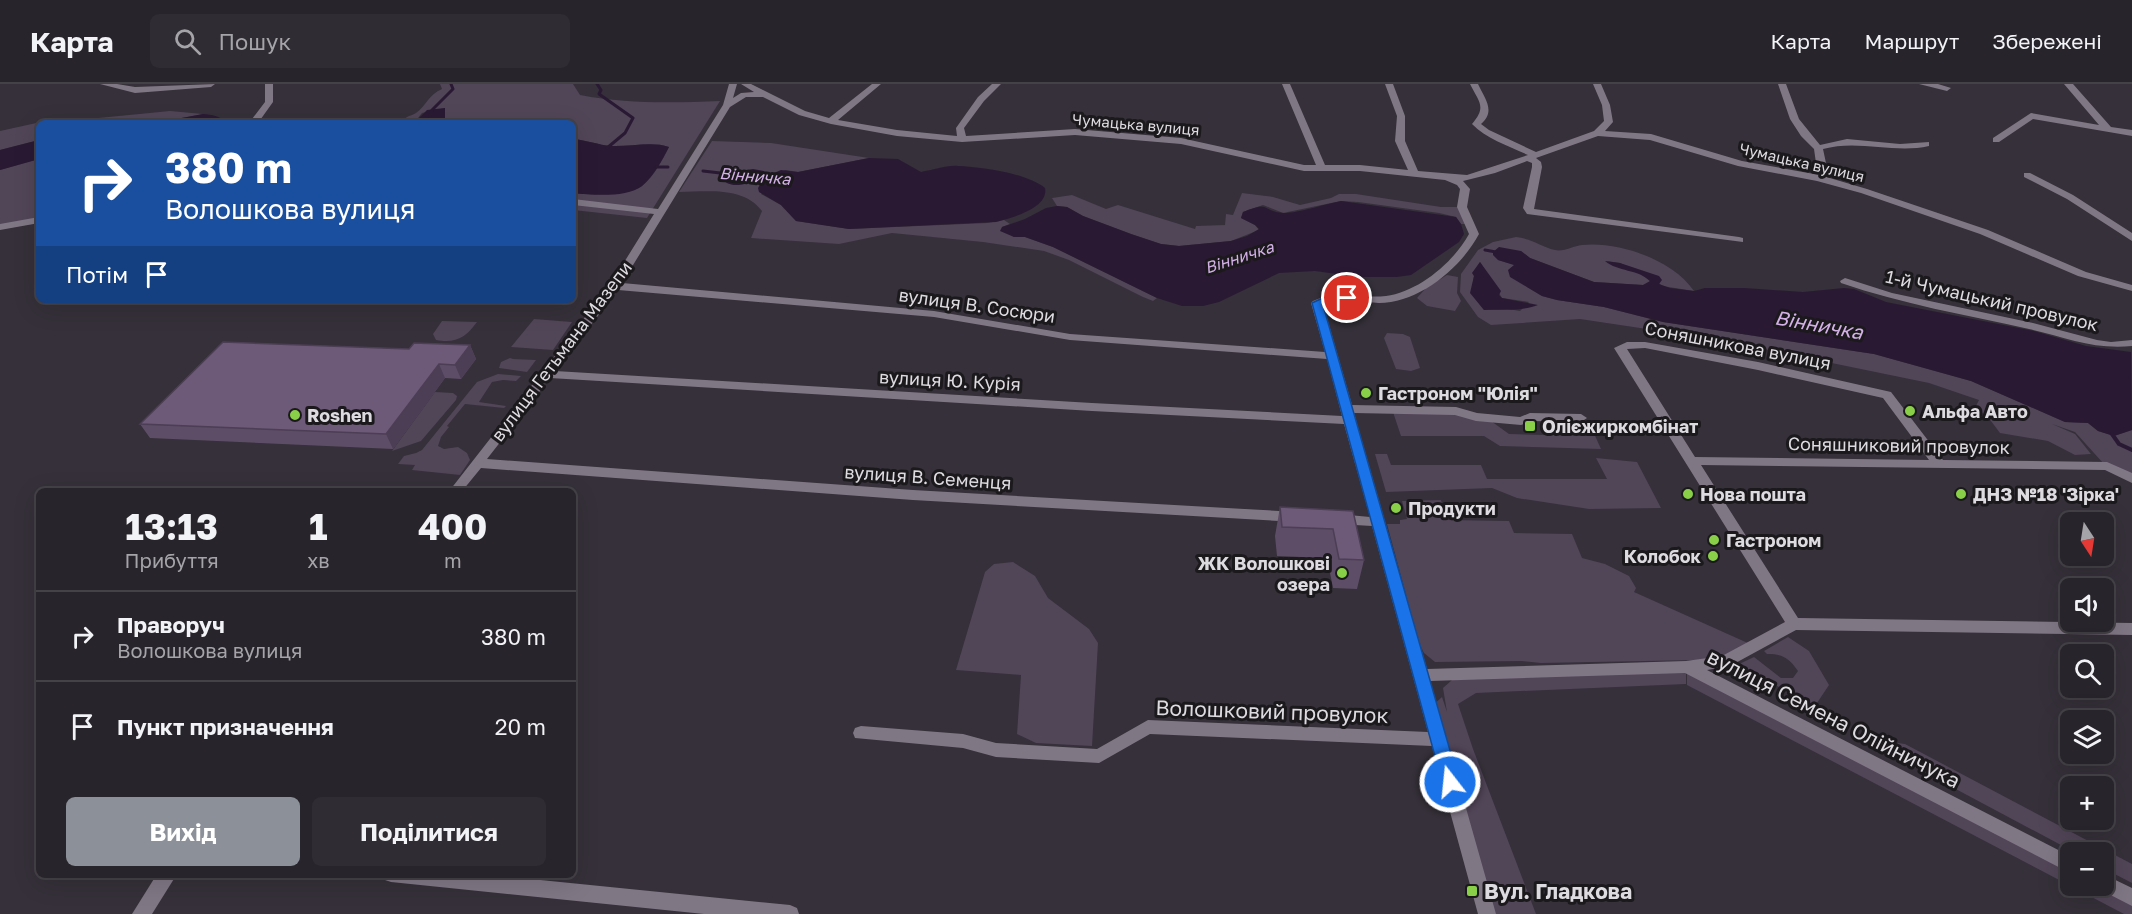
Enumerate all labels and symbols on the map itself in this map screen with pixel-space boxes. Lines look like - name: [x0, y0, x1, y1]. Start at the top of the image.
- street label: Чумацька вулиця: [1072, 109, 1200, 139]
- street label: Чумацька вулиця: [1738, 139, 1866, 185]
- water label: Вінничка: [719, 163, 792, 189]
- water label: Вінничка: [1202, 236, 1277, 278]
- street label: вулиця Гетьмана Мазепи: [486, 257, 636, 445]
- street label: 1-й Чумацький провулок: [1884, 265, 2100, 335]
- pin: [1321, 272, 1372, 323]
- street label: вулиця В. Сосюри: [897, 283, 1057, 327]
- water label: Вінничка: [1773, 304, 1866, 344]
- street label: Соняшникова вулиця: [1643, 316, 1833, 374]
- street label: вулиця Ю. Курія: [879, 365, 1021, 395]
- place label: Гастроном "Юлія": [1378, 382, 1538, 404]
- marker: Гастроном "Юлія": [1359, 386, 1373, 400]
- place label: Альфа Авто: [1922, 400, 2028, 422]
- place label: Roshen: [307, 404, 373, 426]
- marker: Альфа Авто: [1903, 404, 1917, 418]
- marker: Roshen: [288, 408, 302, 422]
- place label: Олієжиркомбінат: [1542, 415, 1698, 437]
- marker: Олієжиркомбінат: [1523, 419, 1537, 433]
- street label: Соняшниковий провулок: [1788, 432, 2010, 458]
- street label: вулиця В. Семенця: [844, 460, 1012, 494]
- place label: Нова пошта: [1700, 483, 1806, 505]
- place label: ДНЗ №18 'Зірка': [1973, 483, 2119, 505]
- marker: Нова пошта: [1681, 487, 1695, 501]
- marker: ДНЗ №18 'Зірка': [1954, 487, 1968, 501]
- place label: Продукти: [1408, 497, 1496, 519]
- marker: Продукти: [1389, 501, 1403, 515]
- north arrow: [2060, 512, 2114, 566]
- place label: Гастроном: [1726, 529, 1821, 551]
- marker: Гастроном: [1707, 533, 1721, 547]
- place label: Колобок: [1624, 545, 1702, 567]
- marker: Колобок: [1706, 549, 1720, 563]
- place label: ЖК Волошкові озера: [1198, 552, 1330, 595]
- marker: ЖК Волошкові озера: [1335, 566, 1349, 580]
- street label: вулиця Семена Олійничука: [1703, 643, 1965, 793]
- street label: Волошковий провулок: [1155, 694, 1389, 728]
- position arrow: [1418, 750, 1482, 814]
- place label: Вул. Гладкова: [1484, 878, 1632, 904]
- marker: Вул. Гладкова: [1465, 884, 1479, 898]

